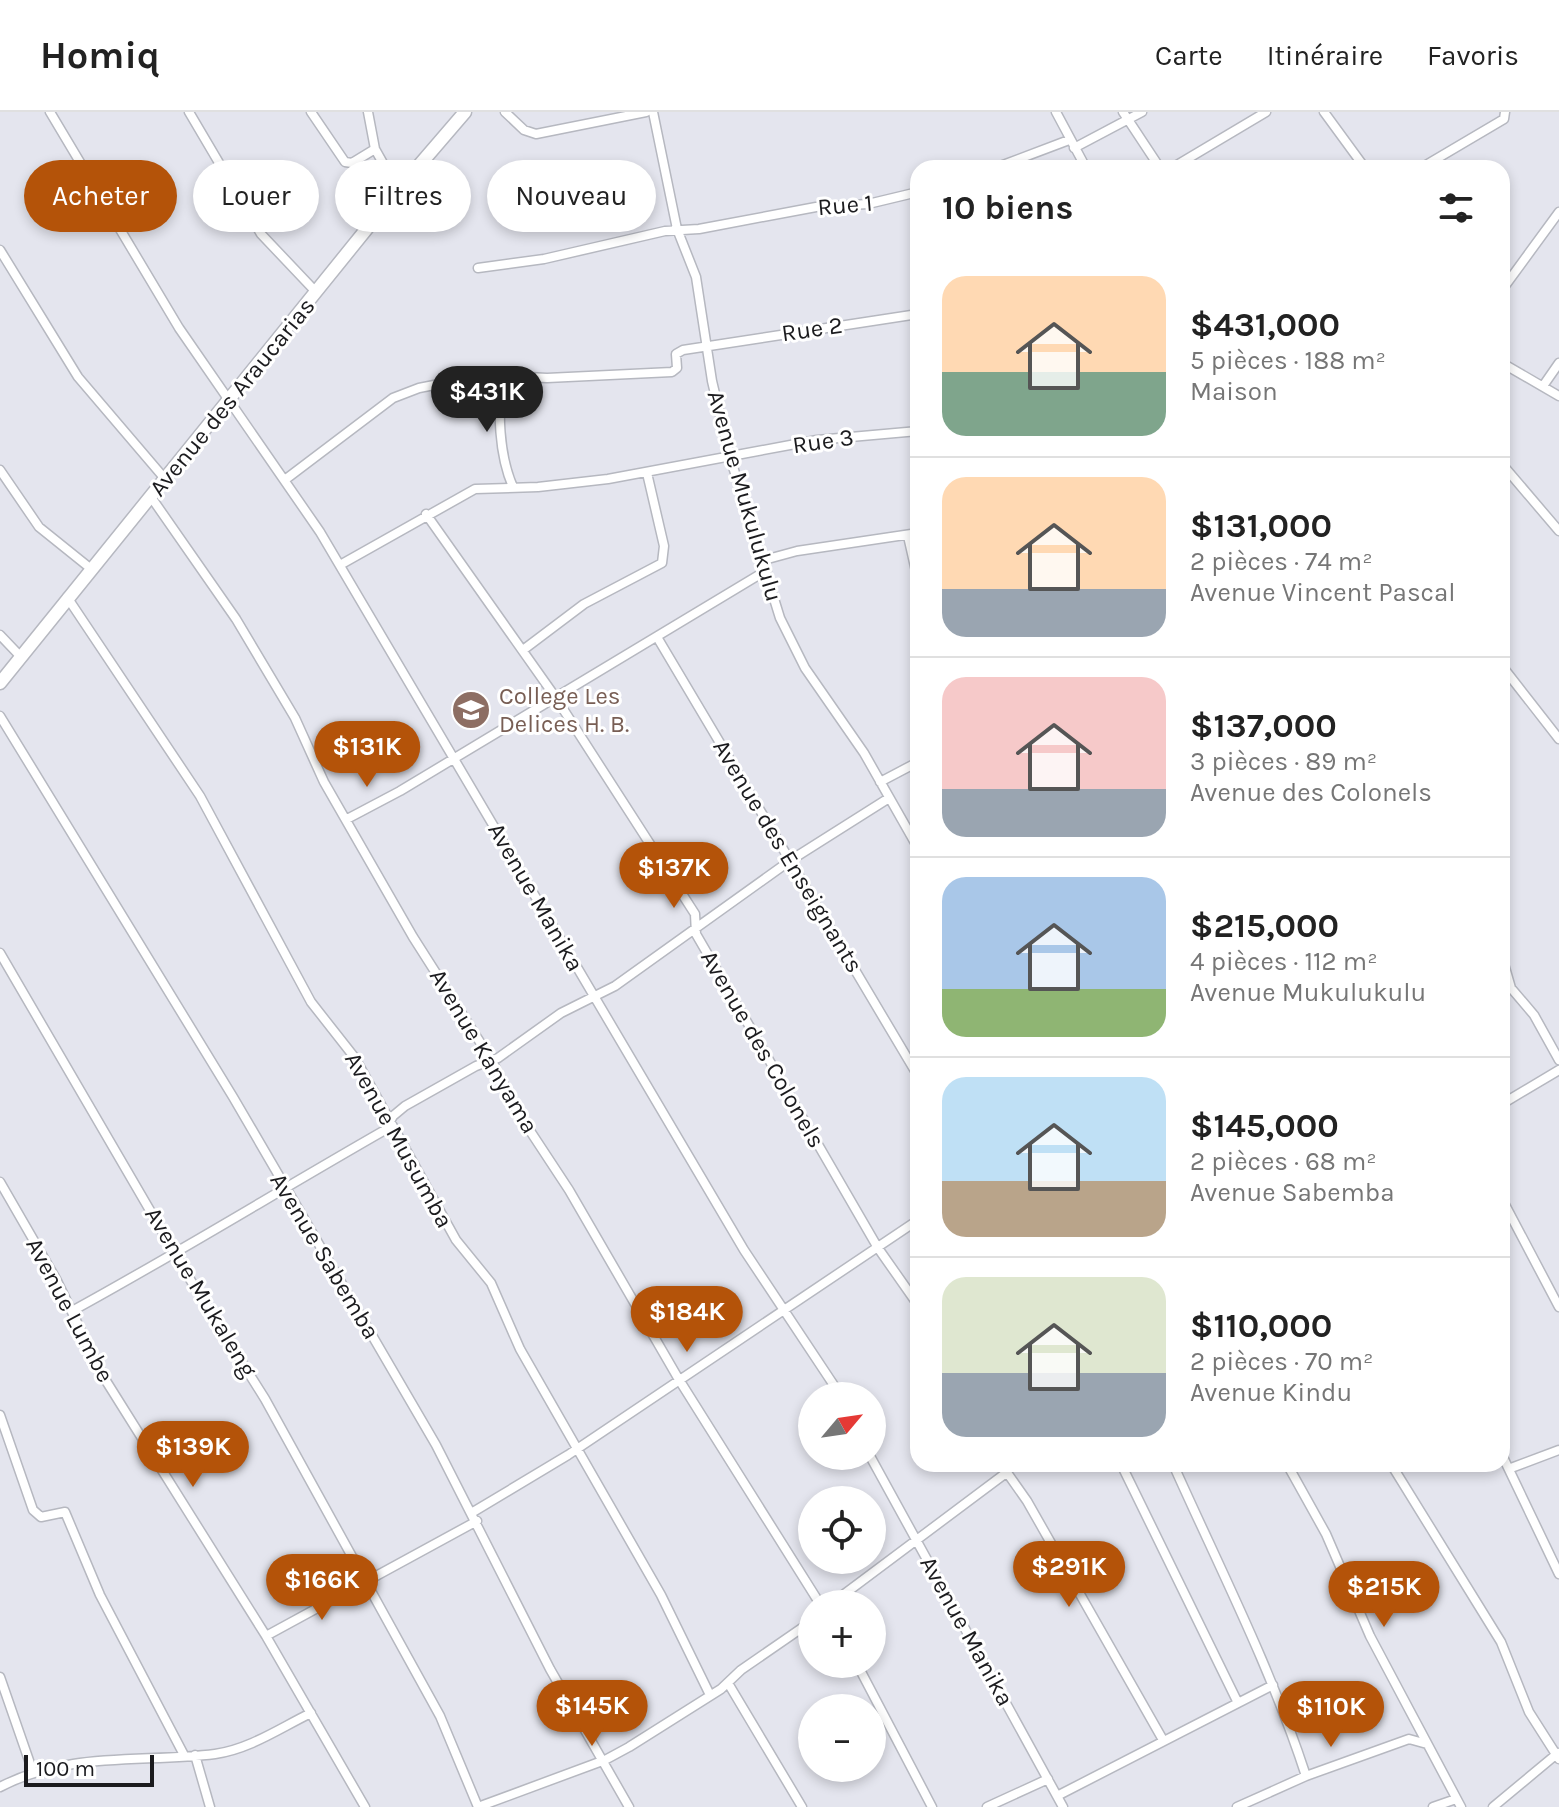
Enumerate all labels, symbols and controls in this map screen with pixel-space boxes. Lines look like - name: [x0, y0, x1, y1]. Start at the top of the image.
- text: Homiq: [40, 33, 160, 78]
- text: Carte: [1155, 39, 1223, 72]
- text: Itinéraire: [1267, 39, 1383, 72]
- text: Favoris: [1427, 39, 1519, 72]
- chip: Acheter: [24, 160, 177, 232]
- chip: Louer: [193, 160, 319, 232]
- chip: Filtres: [335, 160, 471, 232]
- chip: Nouveau: [487, 160, 656, 232]
- icon: filters: [1434, 186, 1478, 230]
- text: 10 biens: [942, 188, 1073, 228]
- street label: Rue 1: [816, 189, 874, 221]
- street label: Avenue des Araucarias: [143, 292, 321, 502]
- text: $431,000: [1190, 305, 1340, 345]
- icon: home: [1006, 308, 1102, 404]
- street label: Rue 2: [780, 311, 844, 347]
- text: 5 pièces · 188 m²: [1190, 345, 1386, 376]
- pin: $431K: [431, 366, 543, 434]
- text: $431K: [449, 376, 525, 407]
- text: Maison: [1190, 376, 1278, 407]
- street label: Avenue Mukulukulu: [701, 387, 789, 605]
- street label: Rue 3: [791, 423, 855, 459]
- text: $131,000: [1190, 506, 1332, 546]
- icon: home: [1006, 509, 1102, 605]
- text: 2 pièces · 74 m²: [1190, 546, 1373, 577]
- text: Avenue Vincent Pascal: [1190, 577, 1456, 608]
- place label: College Les Delices H. B.: [499, 682, 629, 738]
- school or university icon: College Les Delices H. B.: [450, 689, 492, 731]
- text: $137,000: [1190, 706, 1337, 746]
- icon: home: [1006, 709, 1102, 805]
- pin: $131K: [311, 721, 423, 789]
- text: $131K: [332, 731, 402, 762]
- street label: Avenue des Enseignants: [707, 734, 869, 978]
- text: 3 pièces · 89 m²: [1190, 746, 1377, 777]
- text: Avenue des Colonels: [1190, 777, 1432, 808]
- street label: Avenue Manika: [482, 818, 590, 976]
- pin: $137K: [618, 842, 730, 910]
- text: $137K: [637, 852, 711, 883]
- text: $215,000: [1190, 906, 1339, 946]
- icon: home: [1006, 909, 1102, 1005]
- street label: Avenue des Colonels: [695, 945, 831, 1153]
- text: 4 pièces · 112 m²: [1190, 946, 1378, 977]
- street label: Avenue Kanyama: [424, 964, 544, 1138]
- text: Avenue Mukulukulu: [1190, 977, 1426, 1008]
- street label: Avenue Musumba: [339, 1047, 459, 1233]
- text: $145,000: [1190, 1106, 1339, 1146]
- icon: home: [1006, 1109, 1102, 1205]
- text: 2 pièces · 68 m²: [1190, 1146, 1377, 1177]
- street label: Avenue Sabemba: [264, 1168, 386, 1344]
- text: Avenue Sabemba: [1190, 1177, 1395, 1208]
- street label: Avenue Mukaleng: [139, 1202, 263, 1382]
- street label: Avenue Lumbe: [20, 1233, 120, 1387]
- pin: $184K: [631, 1286, 743, 1354]
- text: $184K: [649, 1296, 725, 1327]
- text: $110,000: [1190, 1306, 1332, 1346]
- icon: home: [1006, 1309, 1102, 1405]
- text: 2 pièces · 70 m²: [1190, 1346, 1374, 1377]
- text: Avenue Kindu: [1190, 1377, 1352, 1408]
- north arrow: [798, 1382, 886, 1470]
- map controls: [798, 1382, 886, 1782]
- pin: $139K: [137, 1421, 249, 1489]
- text: $139K: [155, 1431, 231, 1462]
- button: locate: [798, 1486, 886, 1574]
- pin: $291K: [1013, 1541, 1125, 1609]
- street label: Avenue Manika: [914, 1551, 1020, 1711]
- text: $291K: [1031, 1551, 1107, 1582]
- pin: $166K: [266, 1554, 378, 1622]
- pin: $215K: [1328, 1561, 1440, 1629]
- text: $166K: [284, 1564, 360, 1595]
- text: $215K: [1346, 1571, 1422, 1602]
- button: +: [798, 1590, 886, 1678]
- pin: $145K: [536, 1680, 648, 1748]
- pin: $110K: [1275, 1681, 1387, 1749]
- text: $145K: [555, 1690, 629, 1721]
- text: $110K: [1296, 1691, 1366, 1722]
- button: −: [798, 1694, 886, 1782]
- scale bar: [24, 1751, 154, 1787]
- text: 100 m: [36, 1756, 95, 1782]

